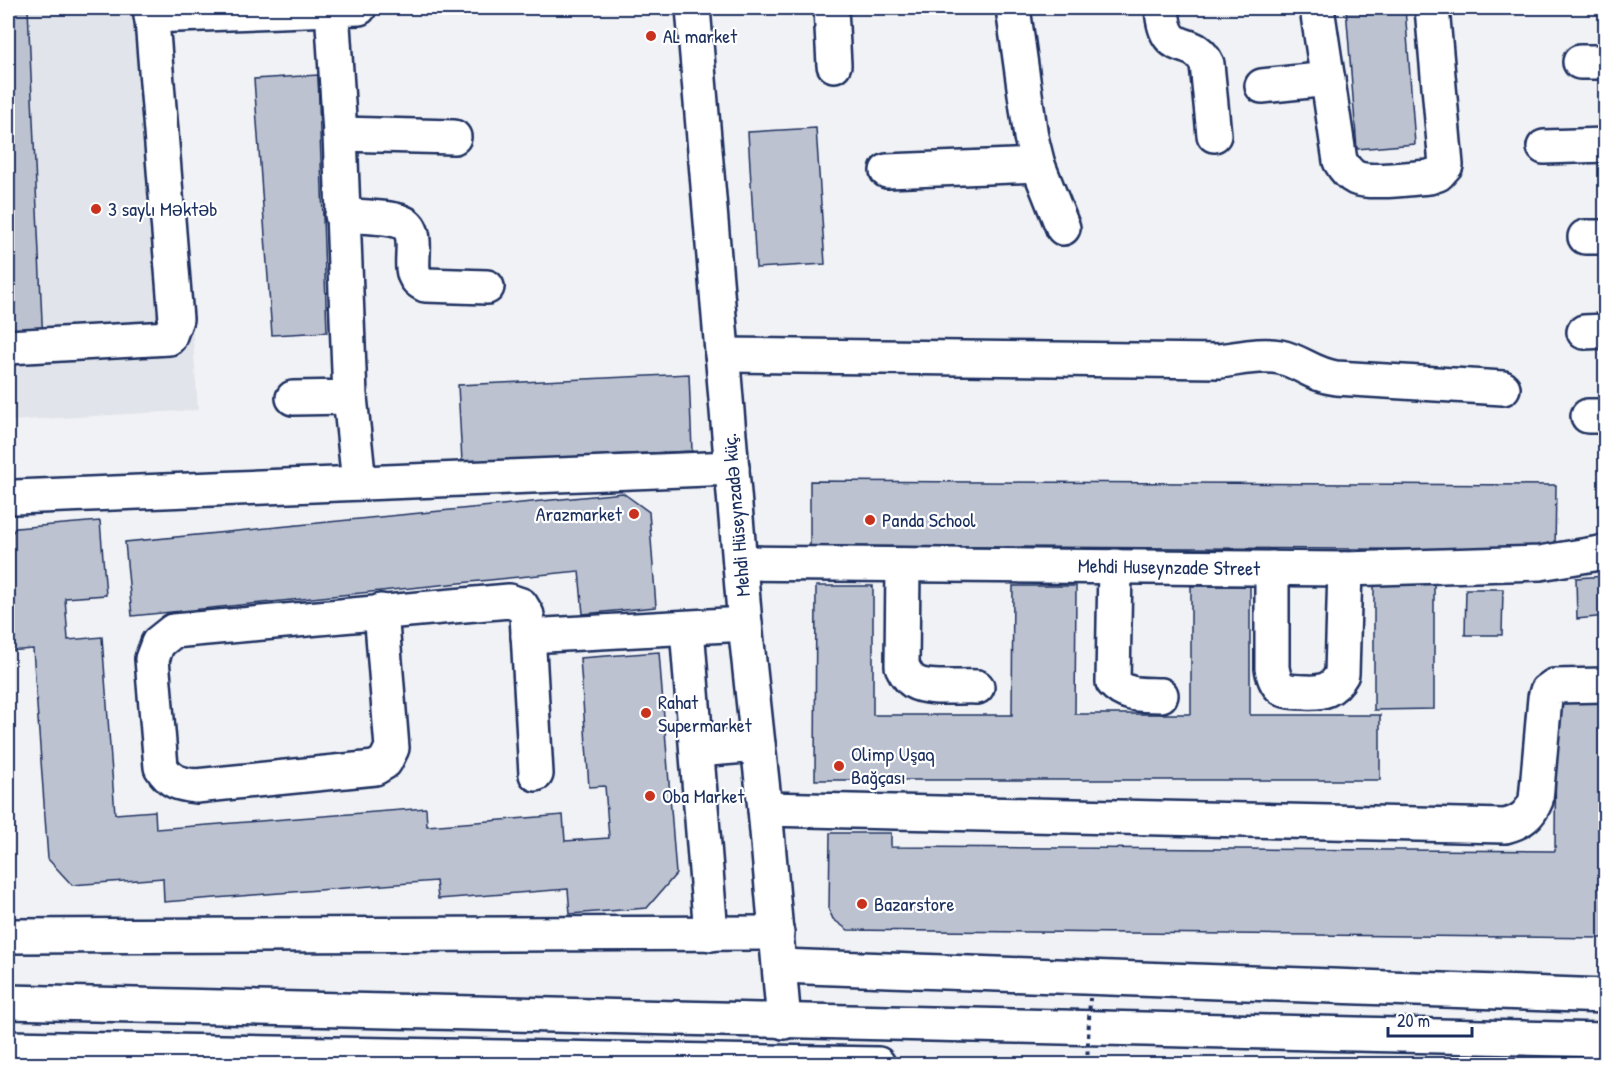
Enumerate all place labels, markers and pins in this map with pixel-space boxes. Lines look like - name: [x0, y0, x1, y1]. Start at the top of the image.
- place label: AL market: [663, 22, 738, 49]
- marker: AL market: [644, 29, 658, 43]
- place label: 3 saylı Məktəb: [108, 195, 218, 222]
- marker: 3 saylı Məktəb: [89, 202, 103, 216]
- place label: Arazmarket: [536, 500, 623, 527]
- place label: Panda School: [882, 506, 976, 533]
- marker: Arazmarket: [627, 507, 641, 521]
- marker: Panda School: [863, 513, 877, 527]
- place label: Rahat Supermarket: [658, 688, 753, 738]
- marker: Rahat Supermarket: [639, 706, 653, 720]
- place label: Olimp Uşaq Bağçası: [851, 740, 934, 790]
- marker: Olimp Uşaq Bağçası: [832, 759, 846, 773]
- place label: Oba Market: [662, 782, 745, 809]
- marker: Oba Market: [643, 789, 657, 803]
- place label: Bazarstore: [874, 890, 954, 917]
- marker: Bazarstore: [855, 897, 869, 911]

